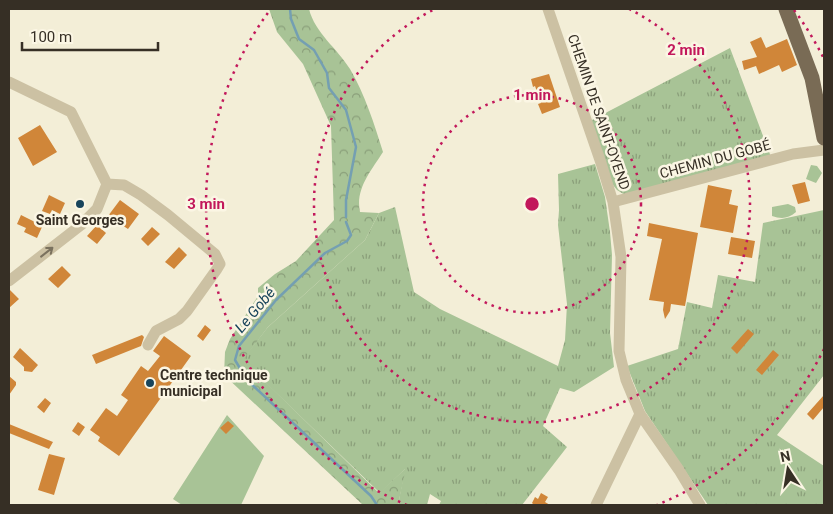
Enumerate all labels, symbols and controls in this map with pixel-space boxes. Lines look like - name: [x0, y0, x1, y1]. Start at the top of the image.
- scale bar: [22, 20, 159, 52]
- text: 100 m: [30, 28, 72, 46]
- street label: CHEMIN DE SAINT-OYEND: [565, 32, 633, 192]
- text: 2 min: [667, 41, 705, 59]
- text: 1 min: [513, 86, 551, 104]
- street label: CHEMIN DU GOBÉ: [658, 136, 772, 181]
- text: 3 min: [187, 195, 225, 213]
- centre of rings: [523, 195, 541, 213]
- marker: Saint Georges: [74, 198, 86, 210]
- place label: Saint Georges: [36, 212, 124, 228]
- one-way arrow: [40, 246, 53, 257]
- water label: Le Gobé: [231, 284, 279, 336]
- place label: Centre technique municipal: [160, 367, 268, 399]
- marker: Centre technique municipal: [144, 377, 156, 389]
- north arrow: [763, 444, 813, 494]
- text: N: [779, 447, 792, 465]

